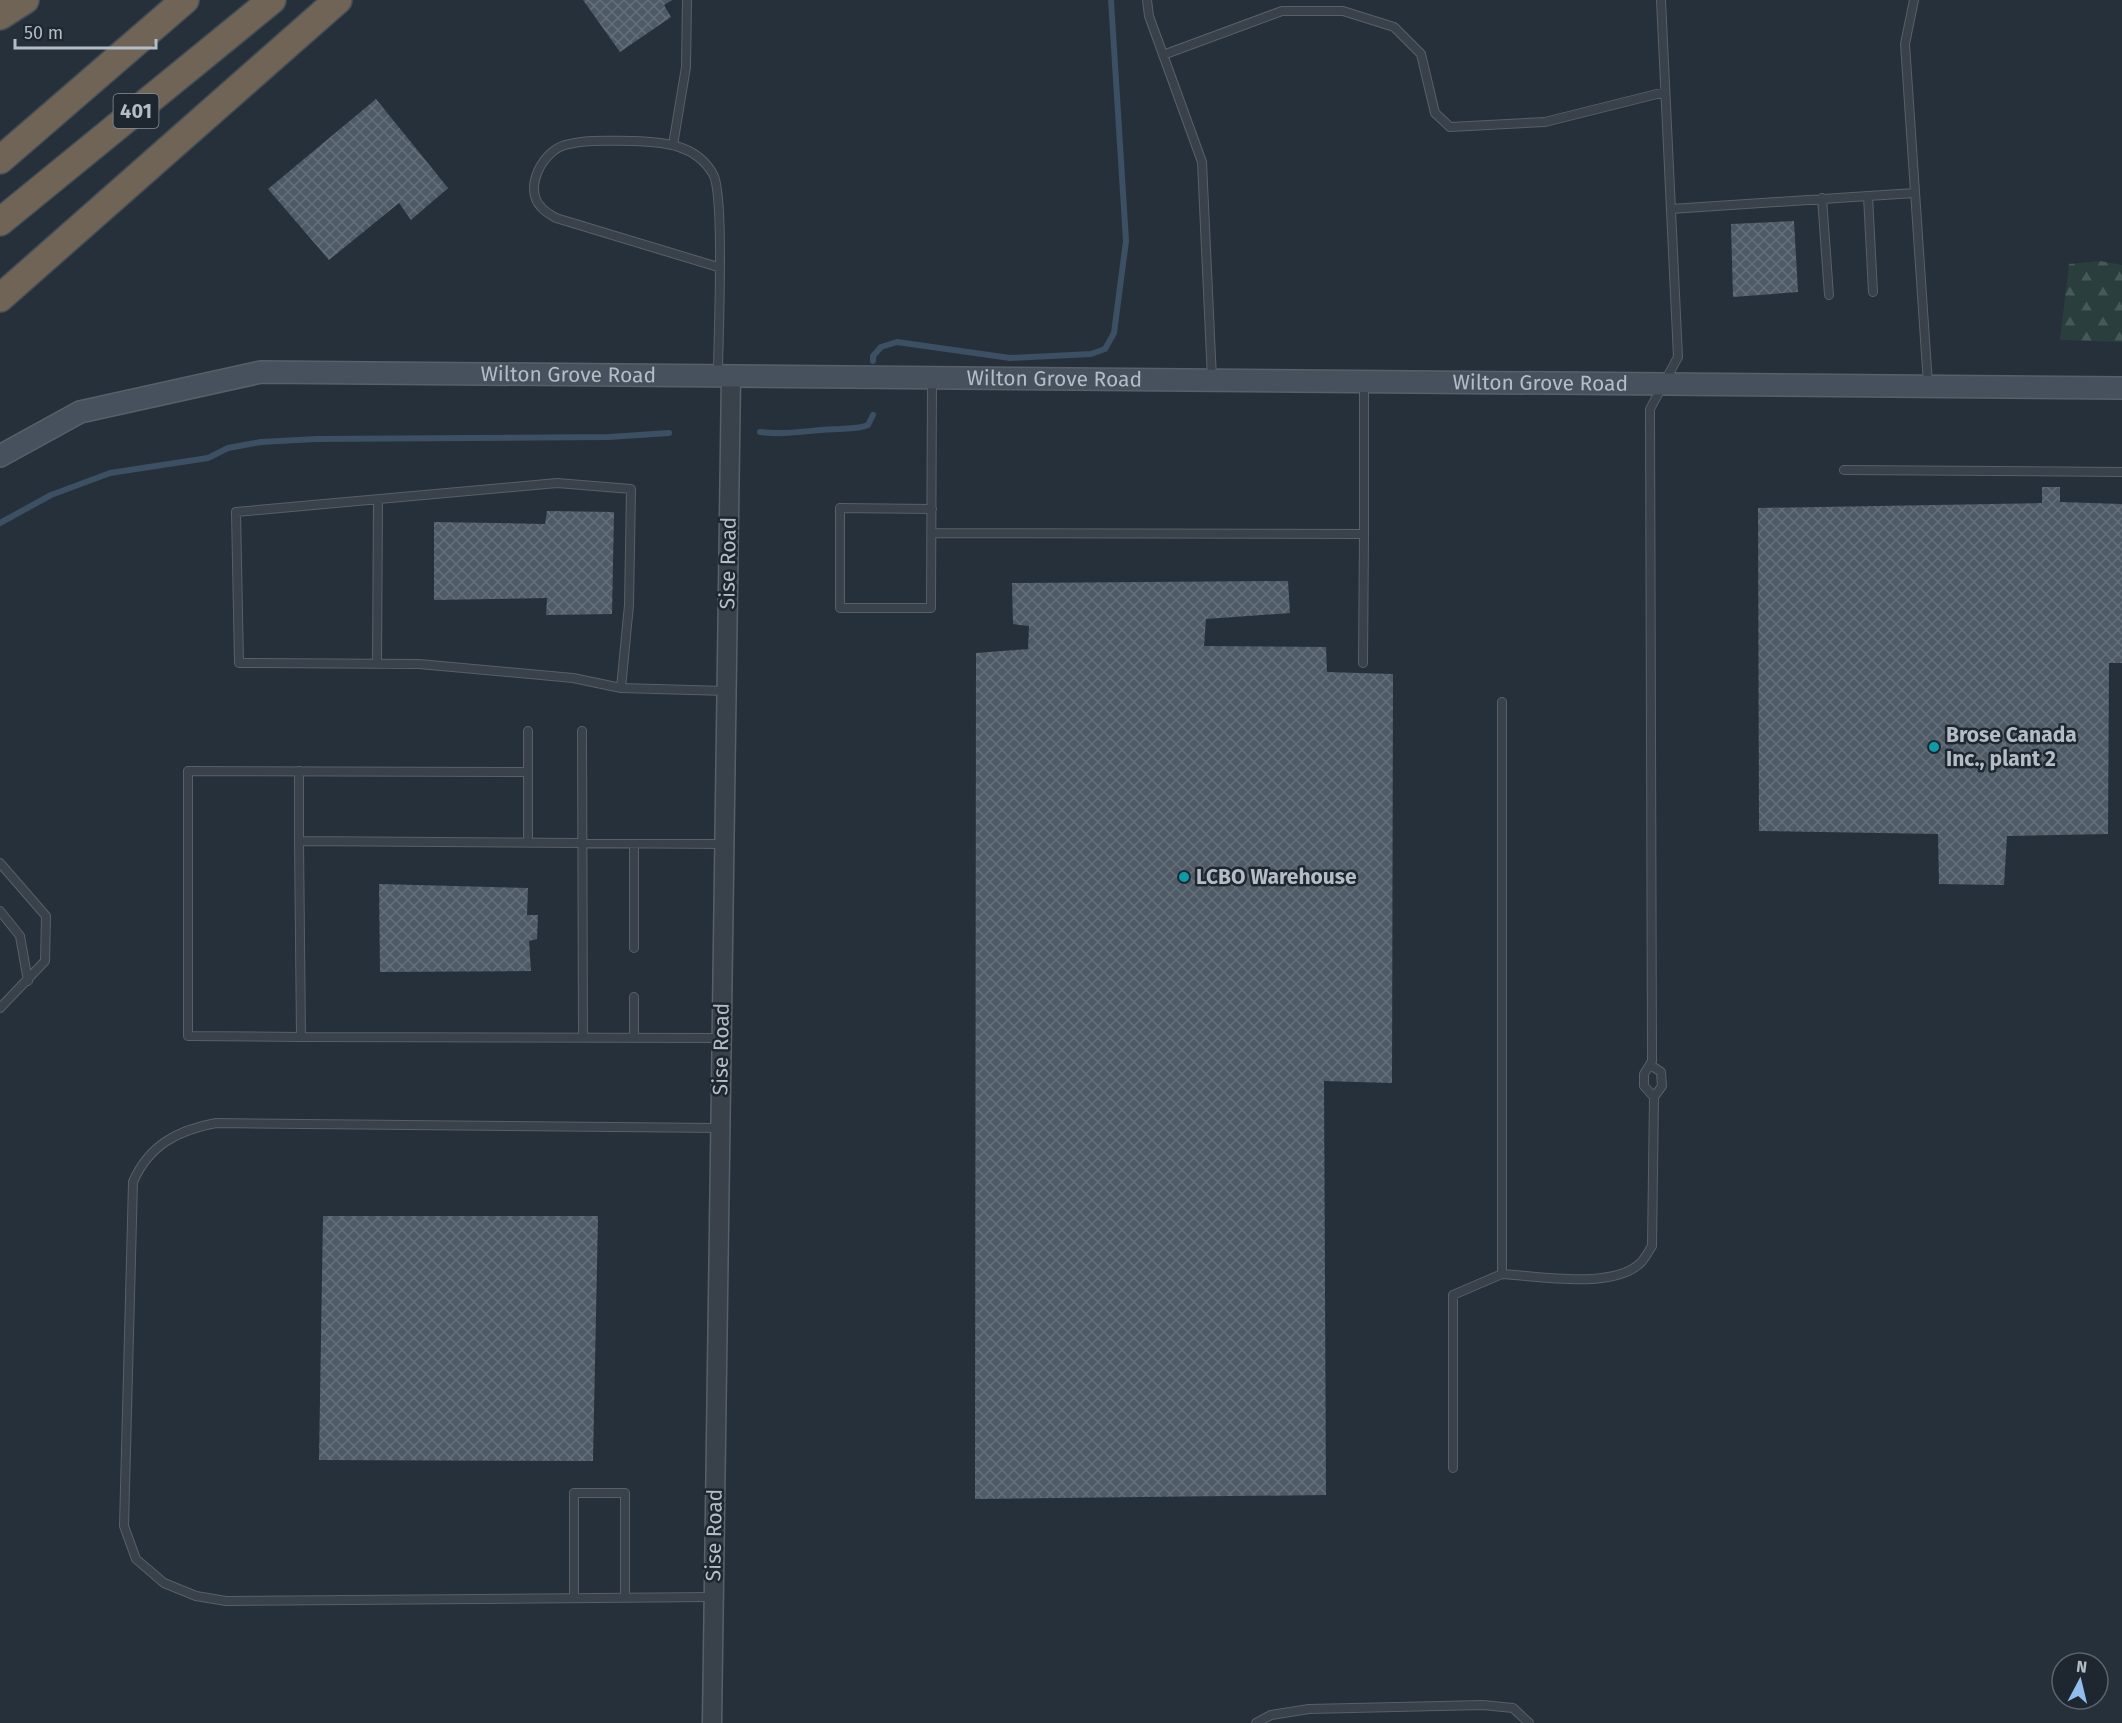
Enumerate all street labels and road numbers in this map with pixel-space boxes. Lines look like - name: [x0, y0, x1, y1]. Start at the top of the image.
- road number: 401: [114, 94, 158, 128]
- street label: Wilton Grove Road: [480, 361, 656, 388]
- street label: Wilton Grove Road: [966, 365, 1142, 393]
- street label: Wilton Grove Road: [1452, 369, 1628, 397]
- street label: Sise Road: [714, 516, 742, 610]
- street label: Sise Road: [707, 1002, 735, 1096]
- street label: Sise Road: [700, 1488, 728, 1582]

